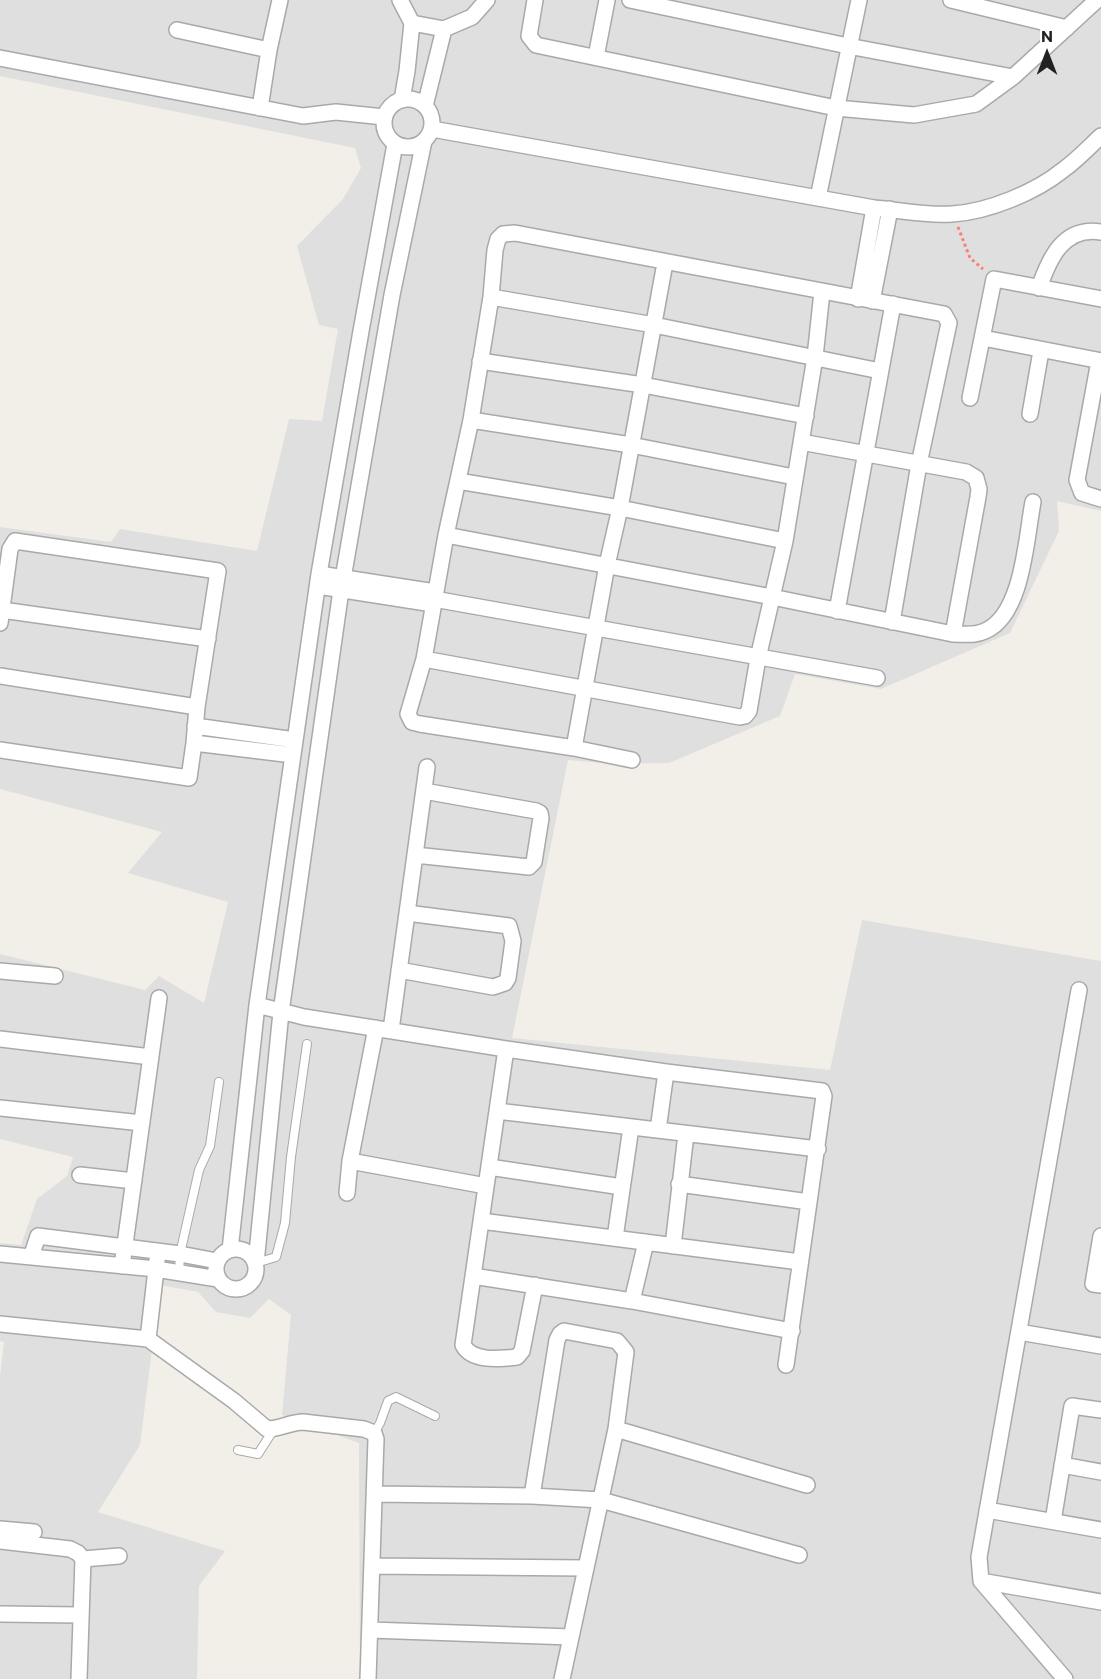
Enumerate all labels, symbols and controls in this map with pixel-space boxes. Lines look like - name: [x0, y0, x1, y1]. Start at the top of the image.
- north arrow: [1017, 24, 1077, 84]
- text: N: [1041, 26, 1053, 45]

